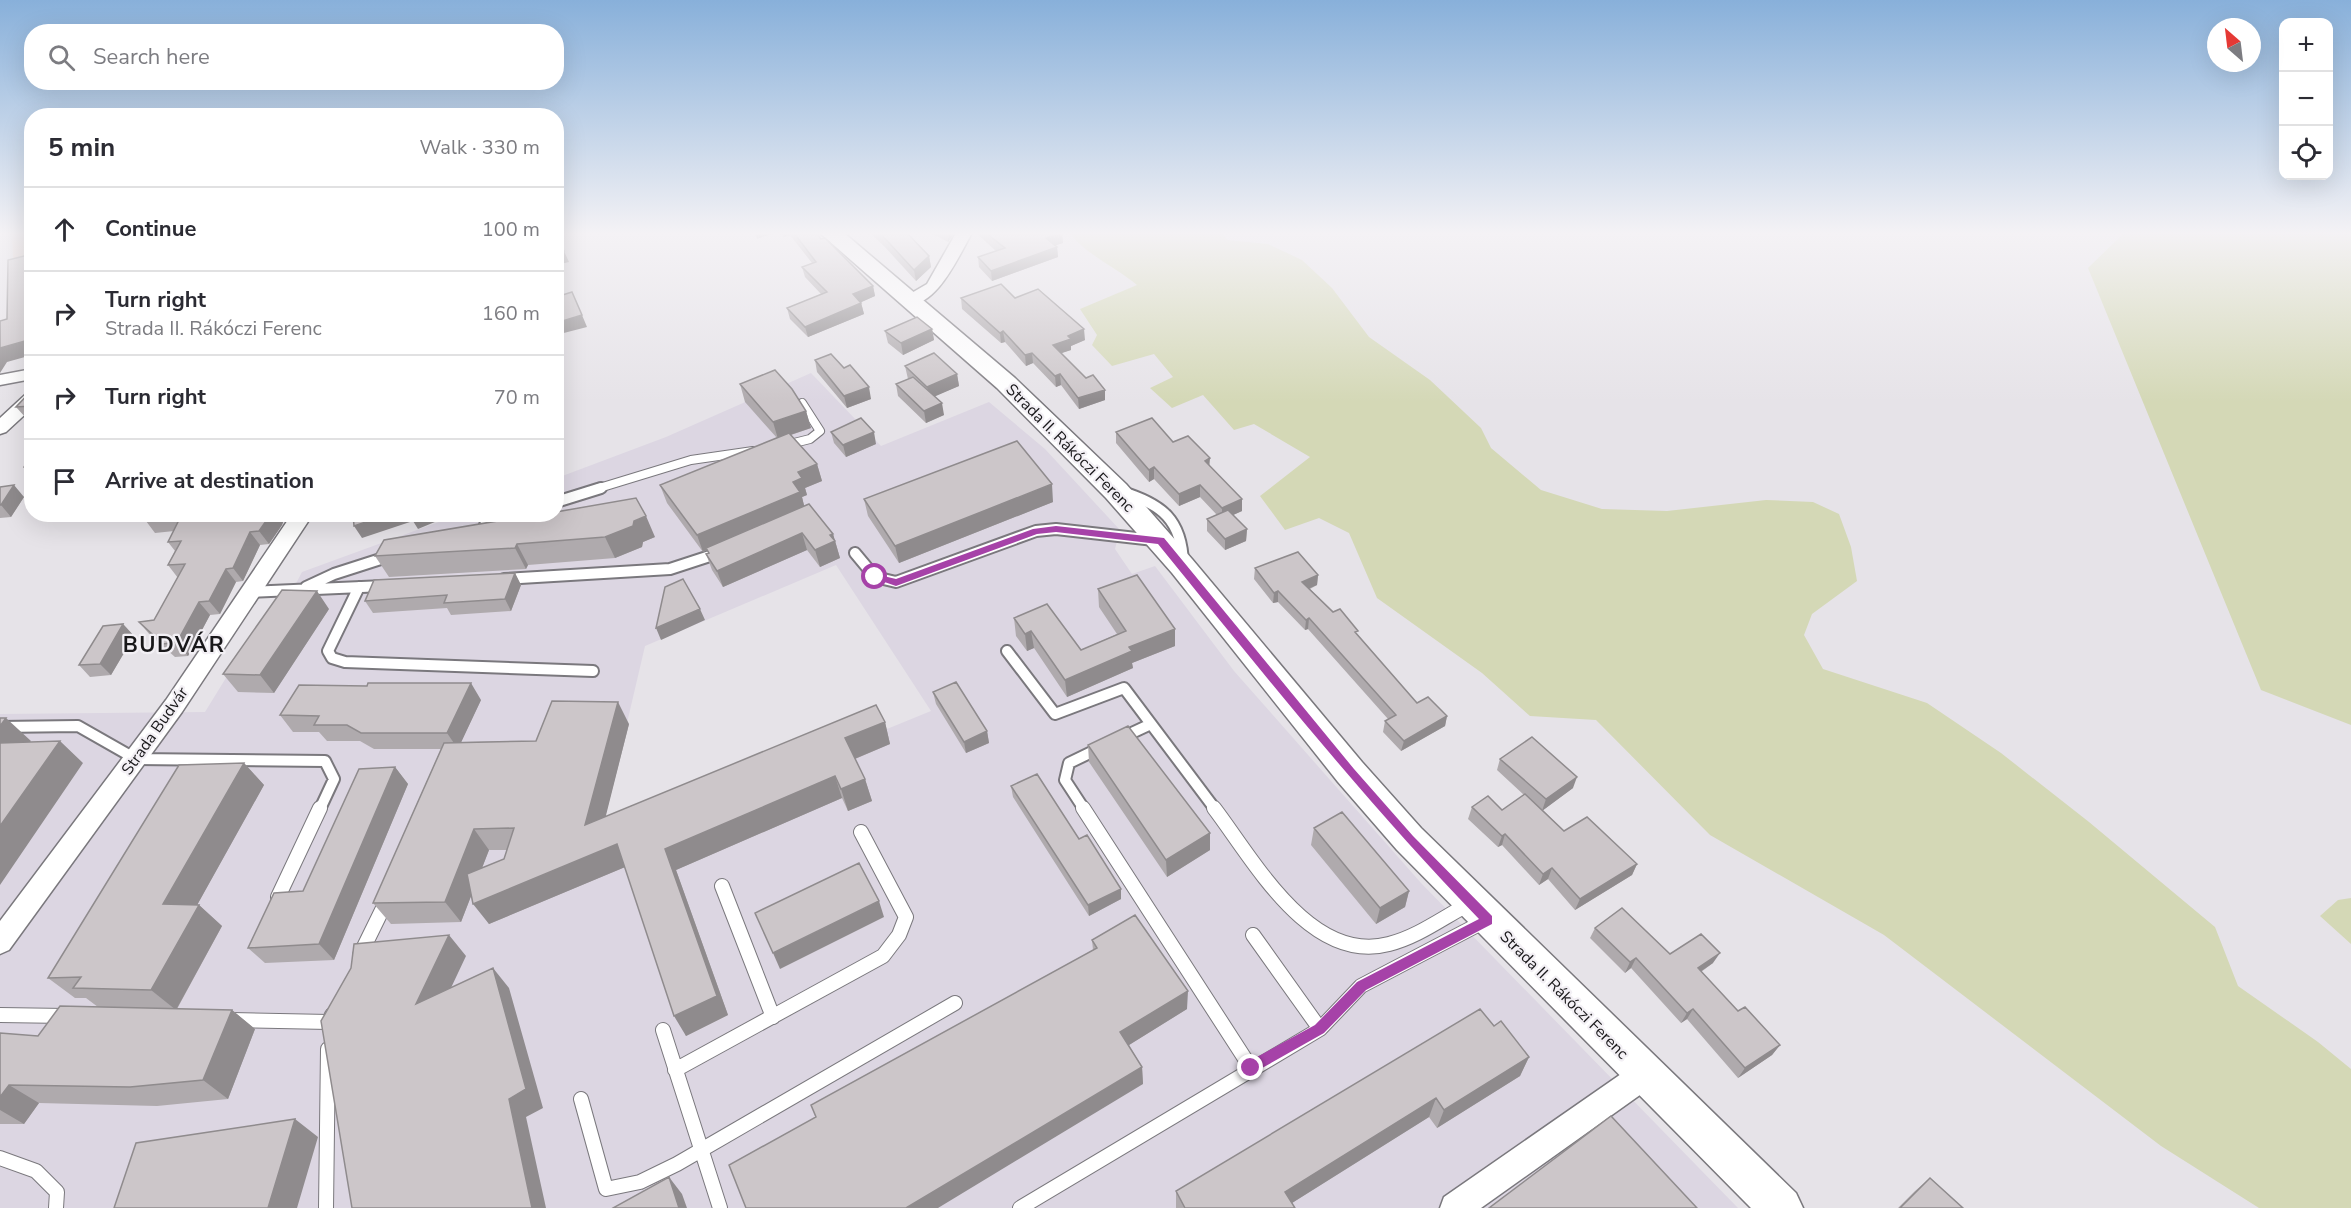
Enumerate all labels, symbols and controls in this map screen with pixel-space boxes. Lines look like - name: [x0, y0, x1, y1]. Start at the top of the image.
- north arrow: [2207, 18, 2261, 72]
- map controls: [2279, 18, 2333, 180]
- button: +: [2279, 18, 2333, 72]
- search box: [24, 24, 564, 90]
- icon: search: [45, 41, 78, 74]
- text: Search here: [93, 42, 210, 72]
- button: −: [2279, 72, 2333, 126]
- button: locate: [2279, 126, 2333, 180]
- text: 5 min: [48, 130, 115, 165]
- text: Walk · 330 m: [420, 134, 540, 161]
- icon: ahead: [48, 213, 81, 246]
- text: Continue: [105, 214, 196, 244]
- text: 100 m: [482, 216, 540, 243]
- text: Turn right: [105, 285, 206, 315]
- icon: right: [48, 297, 81, 330]
- text: 160 m: [482, 300, 540, 327]
- text: Strada II. Rákóczi Ferenc: [105, 315, 322, 342]
- street label: Strada II. Rákóczi Ferenc: [1001, 379, 1140, 518]
- icon: right: [48, 381, 81, 414]
- text: Turn right: [105, 382, 206, 412]
- text: 70 m: [494, 384, 540, 411]
- icon: arrive: [48, 465, 81, 498]
- text: Arrive at destination: [105, 466, 314, 496]
- route start: [861, 563, 887, 589]
- district label: BUDVÁR: [123, 630, 225, 660]
- street label: Strada Budvár: [116, 682, 194, 779]
- street label: Strada II. Rákóczi Ferenc: [1495, 926, 1634, 1065]
- route end: [1237, 1054, 1263, 1080]

